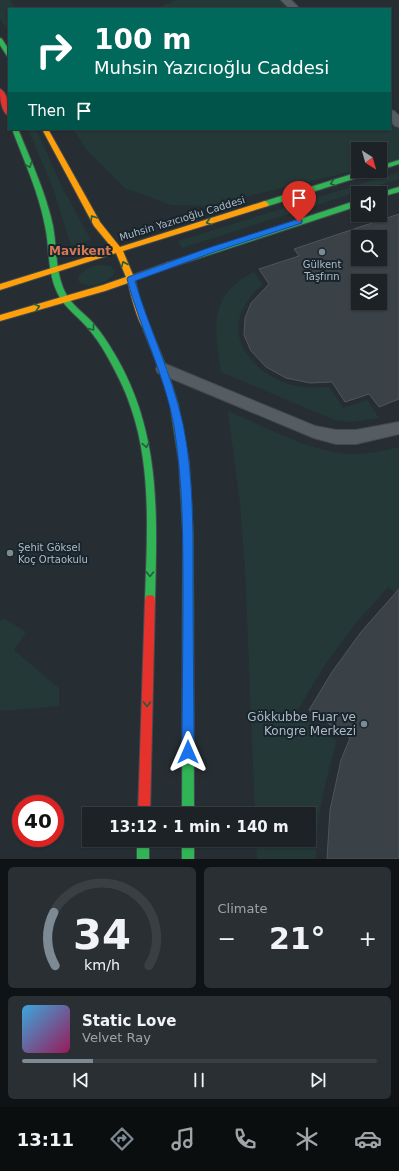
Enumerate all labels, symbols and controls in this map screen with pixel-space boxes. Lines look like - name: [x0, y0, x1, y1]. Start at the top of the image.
- text: 100 m: [94, 23, 191, 56]
- icon: right: [28, 24, 80, 76]
- text: Muhsin Yazıcıoğlu Caddesi: [94, 57, 329, 78]
- icon: arrive: [73, 100, 95, 122]
- text: Then: [28, 102, 65, 120]
- north arrow: [351, 142, 387, 178]
- map controls: [351, 142, 387, 310]
- one-way arrow: [24, 162, 32, 169]
- one-way arrow: [329, 178, 336, 187]
- pin: [282, 181, 316, 222]
- button: sound: [351, 186, 387, 222]
- icon: arrive: [288, 187, 310, 209]
- street label: Muhsin Yazıcıoğlu Caddesi: [118, 194, 246, 243]
- one-way arrow: [91, 216, 98, 223]
- one-way arrow: [205, 217, 212, 225]
- button: search: [351, 230, 387, 266]
- district label: Mavikent: [49, 244, 111, 258]
- marker: Gülkent Taşfırın: [317, 247, 327, 257]
- place label: Gülkent Taşfırın: [303, 259, 341, 282]
- one-way arrow: [121, 261, 129, 268]
- button: layers: [351, 274, 387, 310]
- one-way arrow: [34, 304, 41, 312]
- one-way arrow: [87, 323, 94, 330]
- one-way arrow: [141, 441, 149, 448]
- place label: Şehit Göksel Koç Ortaokulu: [18, 542, 88, 565]
- marker: Şehit Göksel Koç Ortaokulu: [5, 548, 15, 558]
- one-way arrow: [146, 571, 154, 577]
- one-way arrow: [143, 701, 151, 707]
- place label: Gökkubbe Fuar ve Kongre Merkezi: [247, 710, 356, 738]
- marker: Gökkubbe Fuar ve Kongre Merkezi: [359, 719, 369, 729]
- position arrow: [167, 731, 209, 773]
- speed limit sign: 40: [12, 795, 64, 847]
- text: 13:12 · 1 min · 140 m: [109, 818, 289, 836]
- text: Climate: [218, 901, 268, 916]
- text: 34: [73, 909, 131, 958]
- text: 21°: [269, 921, 326, 956]
- text: −: [218, 926, 236, 951]
- text: +: [359, 926, 377, 951]
- text: km/h: [84, 956, 120, 972]
- text: Static Love: [82, 1012, 176, 1030]
- text: Velvet Ray: [82, 1030, 151, 1045]
- icon: previous: [70, 1069, 92, 1091]
- icon: pause: [188, 1069, 210, 1091]
- icon: next: [307, 1069, 329, 1091]
- icon: directions: [108, 1125, 136, 1153]
- icon: music: [169, 1125, 197, 1153]
- icon: phone: [231, 1125, 259, 1153]
- icon: climate: [293, 1125, 321, 1153]
- icon: car: [354, 1125, 382, 1153]
- text: 13:11: [17, 1129, 74, 1150]

